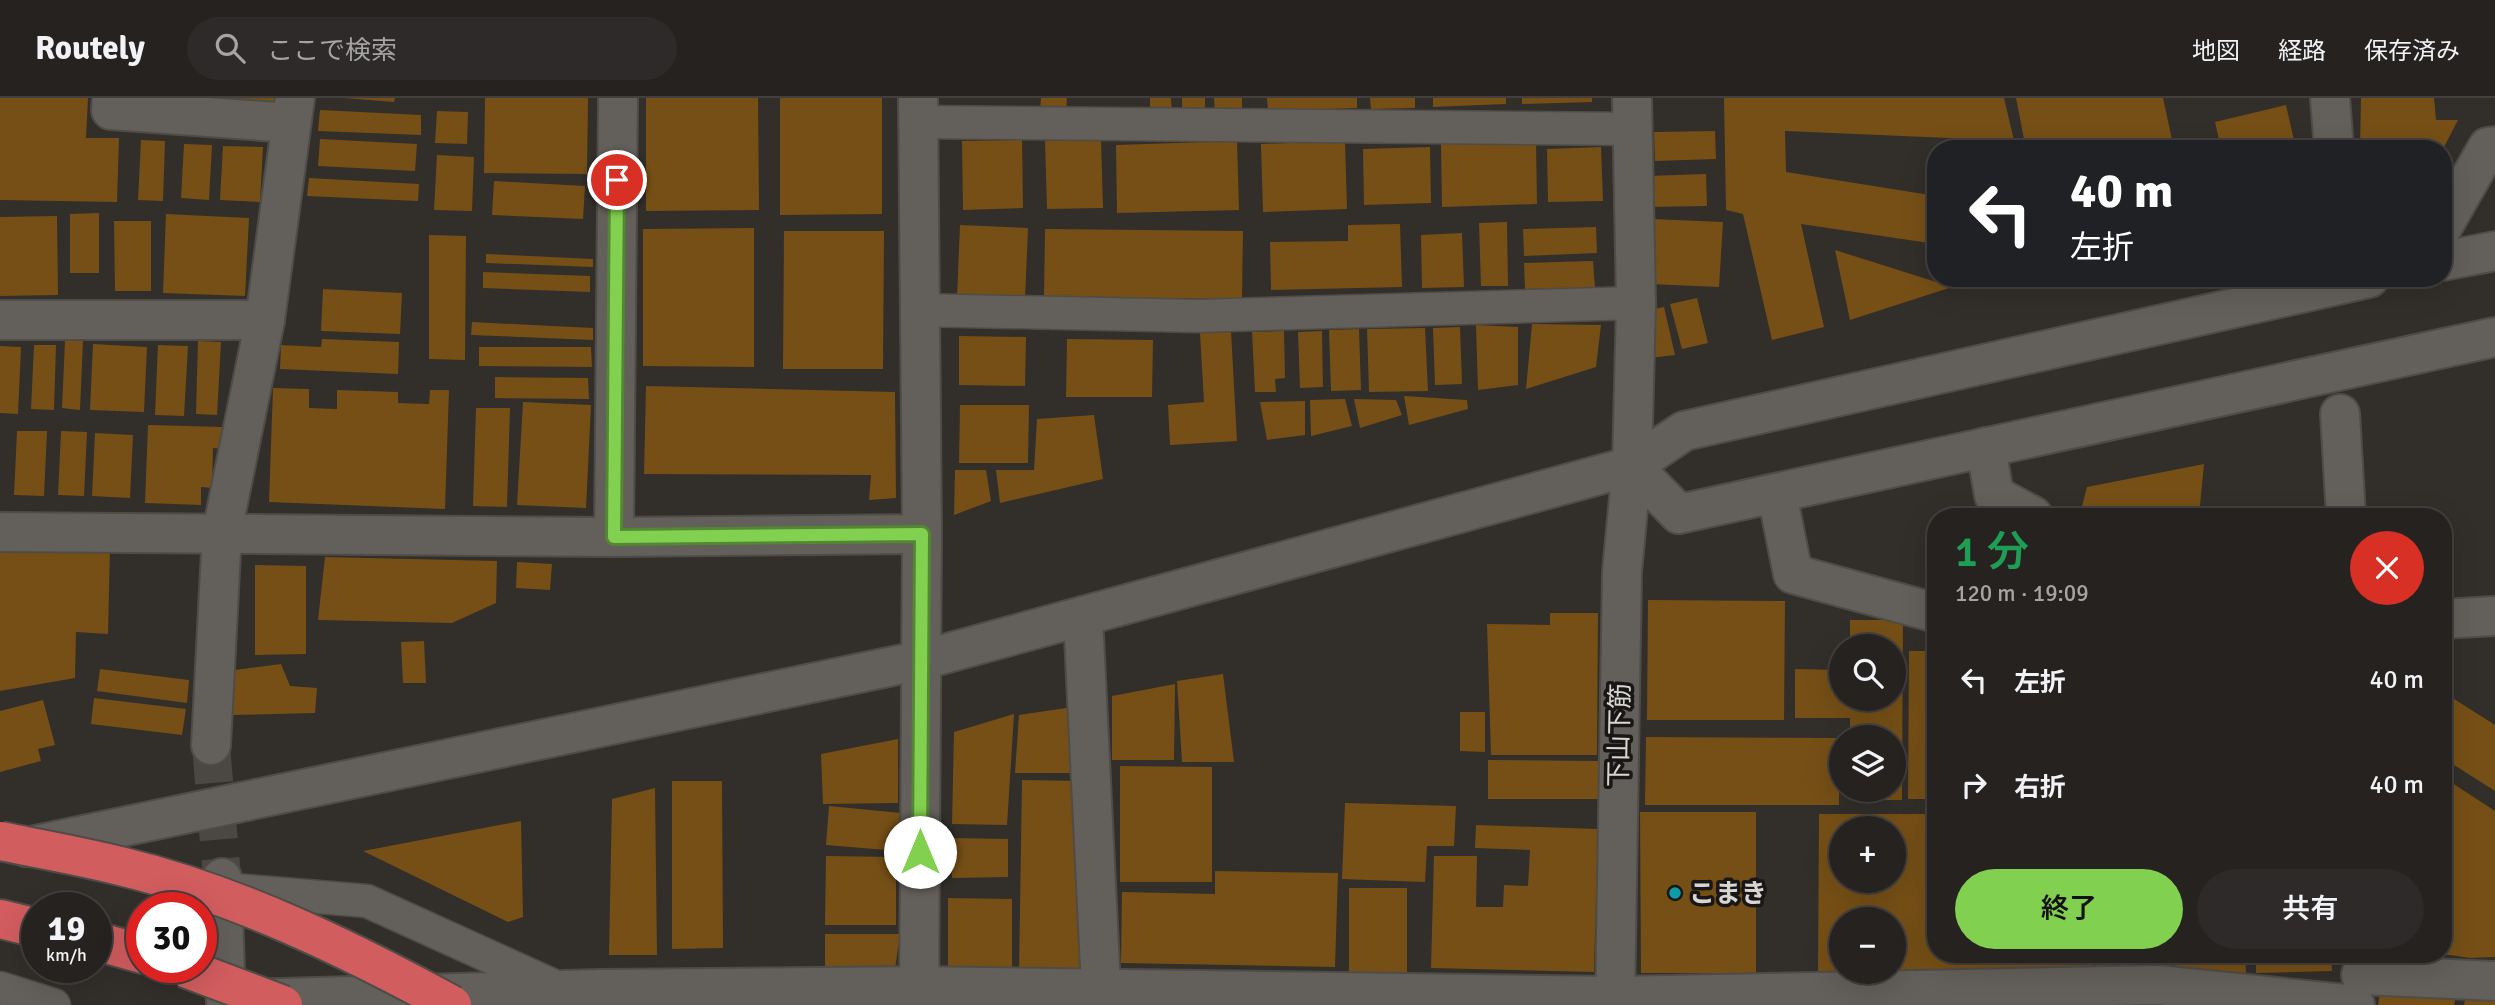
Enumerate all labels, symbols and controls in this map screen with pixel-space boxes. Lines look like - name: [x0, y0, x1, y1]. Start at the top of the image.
- search box: [187, 17, 677, 80]
- text: Routely: [35, 28, 145, 69]
- icon: search: [211, 29, 249, 67]
- text: ここで検索: [267, 35, 397, 67]
- text: 地図: [2192, 36, 2240, 66]
- text: 経路: [2278, 36, 2326, 66]
- text: 保存済み: [2364, 36, 2460, 66]
- pin: [587, 150, 647, 210]
- icon: arrive: [598, 161, 636, 199]
- text: 40 m: [2070, 161, 2173, 221]
- icon: left: [1955, 168, 2046, 259]
- text: 左折: [2070, 228, 2134, 267]
- text: 1 分: [1955, 527, 2029, 578]
- button: close: [2350, 531, 2424, 605]
- text: 120 m · 19:09: [1955, 579, 2089, 608]
- map controls: [1829, 634, 1906, 984]
- button: search: [1829, 634, 1906, 711]
- icon: left: [1955, 661, 1993, 699]
- text: 40 m: [2369, 664, 2424, 696]
- text: 左折: [2014, 667, 2066, 699]
- street label: 下山下筋: [1603, 683, 1637, 787]
- button: layers: [1829, 725, 1906, 802]
- icon: right: [1955, 766, 1993, 804]
- text: 40 m: [2369, 769, 2424, 801]
- text: 右折: [2014, 772, 2066, 804]
- position arrow: [883, 815, 957, 889]
- button: +: [1829, 816, 1906, 893]
- button: 終了: [1955, 869, 2183, 949]
- button: 共有: [2197, 869, 2424, 949]
- place label: こまき: [1689, 878, 1767, 910]
- marker: こまき: [1667, 885, 1683, 901]
- speed limit sign: 30: [126, 892, 217, 983]
- text: 19: [48, 907, 85, 950]
- button: −: [1829, 907, 1906, 984]
- text: km/h: [46, 944, 87, 966]

